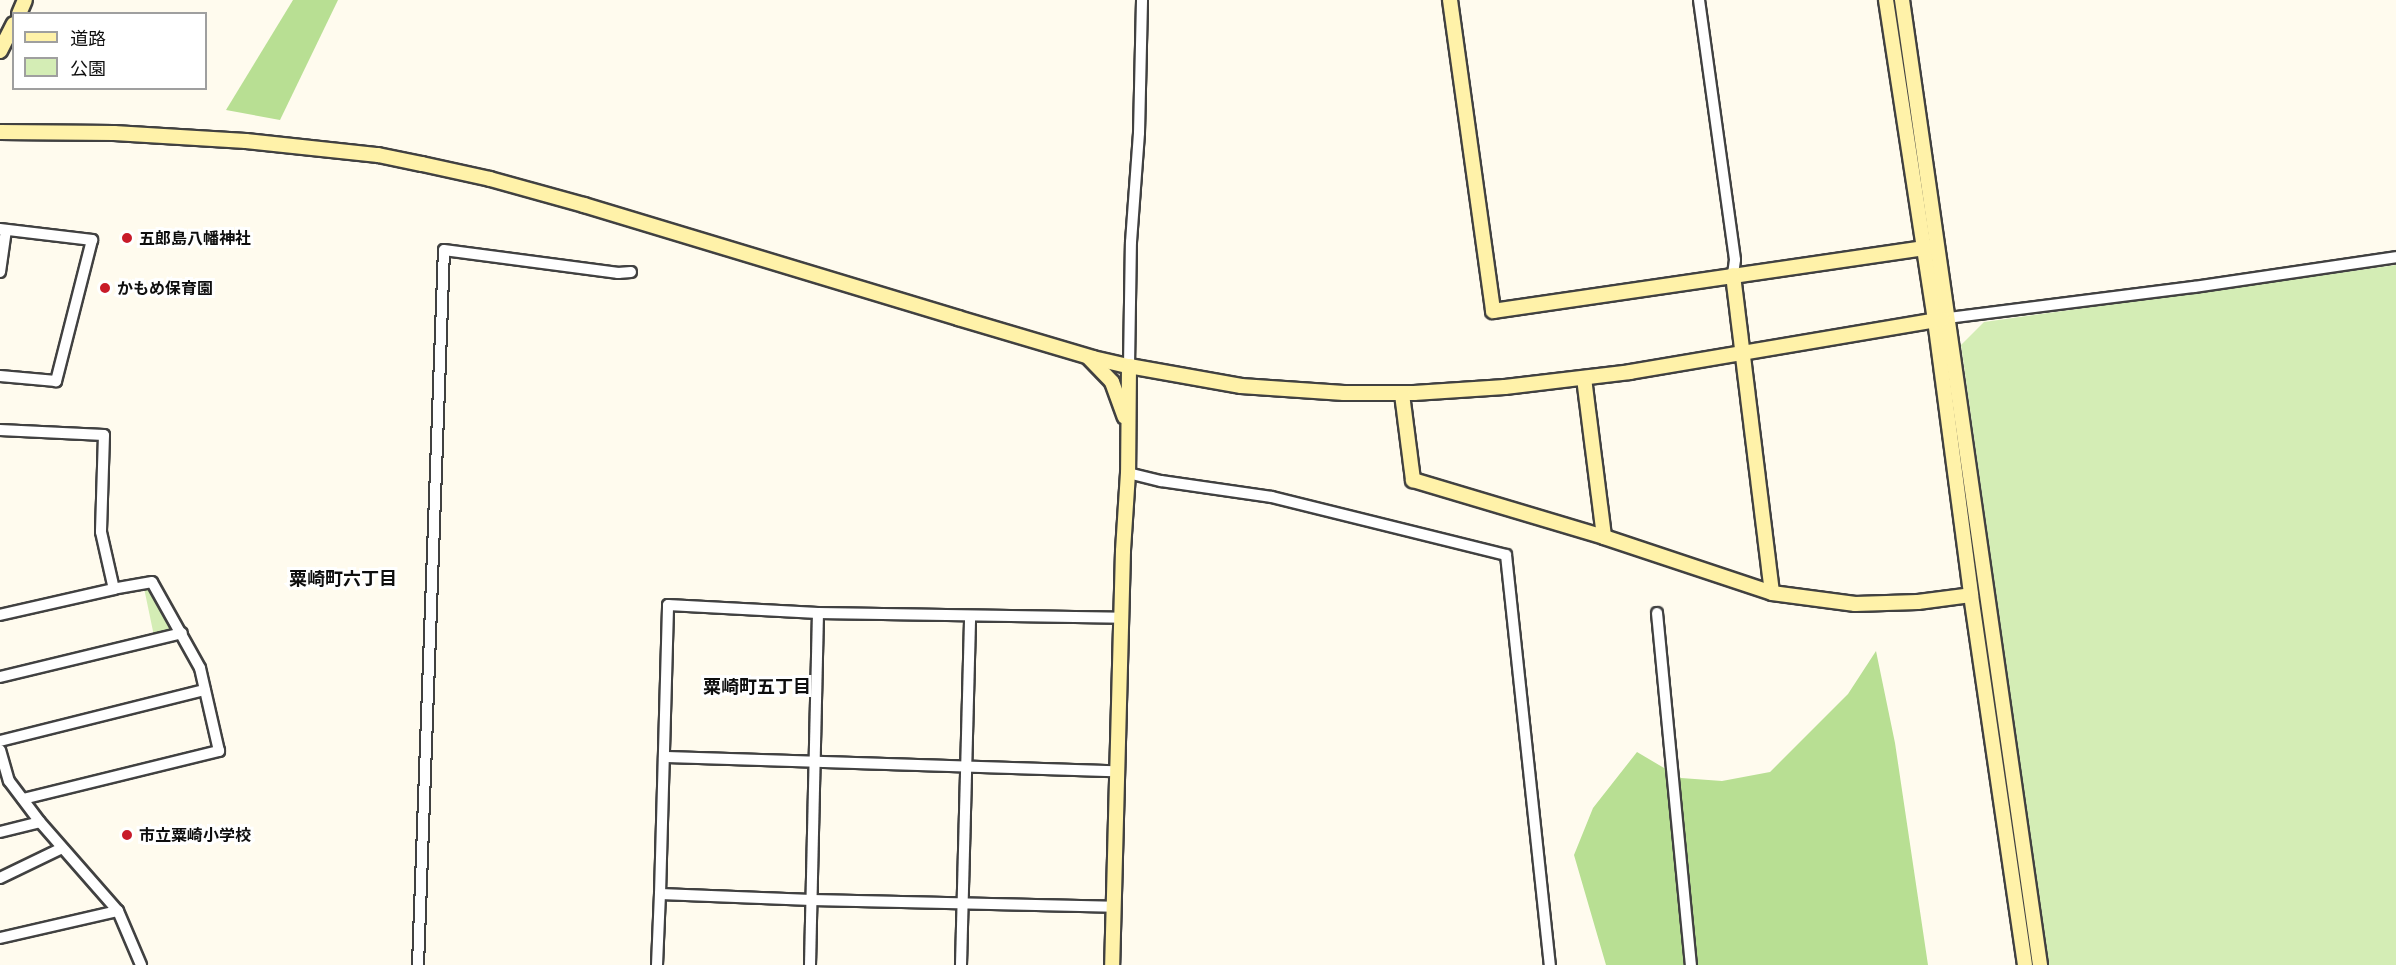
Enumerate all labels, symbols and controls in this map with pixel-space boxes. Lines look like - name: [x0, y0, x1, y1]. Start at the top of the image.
- legend: [12, 12, 207, 90]
- text: 道路: [70, 26, 106, 50]
- text: 公園: [70, 56, 106, 80]
- place label: 五郎島八幡神社: [139, 228, 251, 248]
- marker: 五郎島八幡神社: [120, 231, 134, 245]
- place label: かもめ保育園: [117, 278, 213, 298]
- marker: かもめ保育園: [98, 281, 112, 295]
- district label: 粟崎町六丁目: [289, 567, 397, 589]
- district label: 粟崎町五丁目: [703, 675, 811, 697]
- place label: 市立粟崎小学校: [139, 825, 251, 845]
- marker: 市立粟崎小学校: [120, 828, 134, 842]

